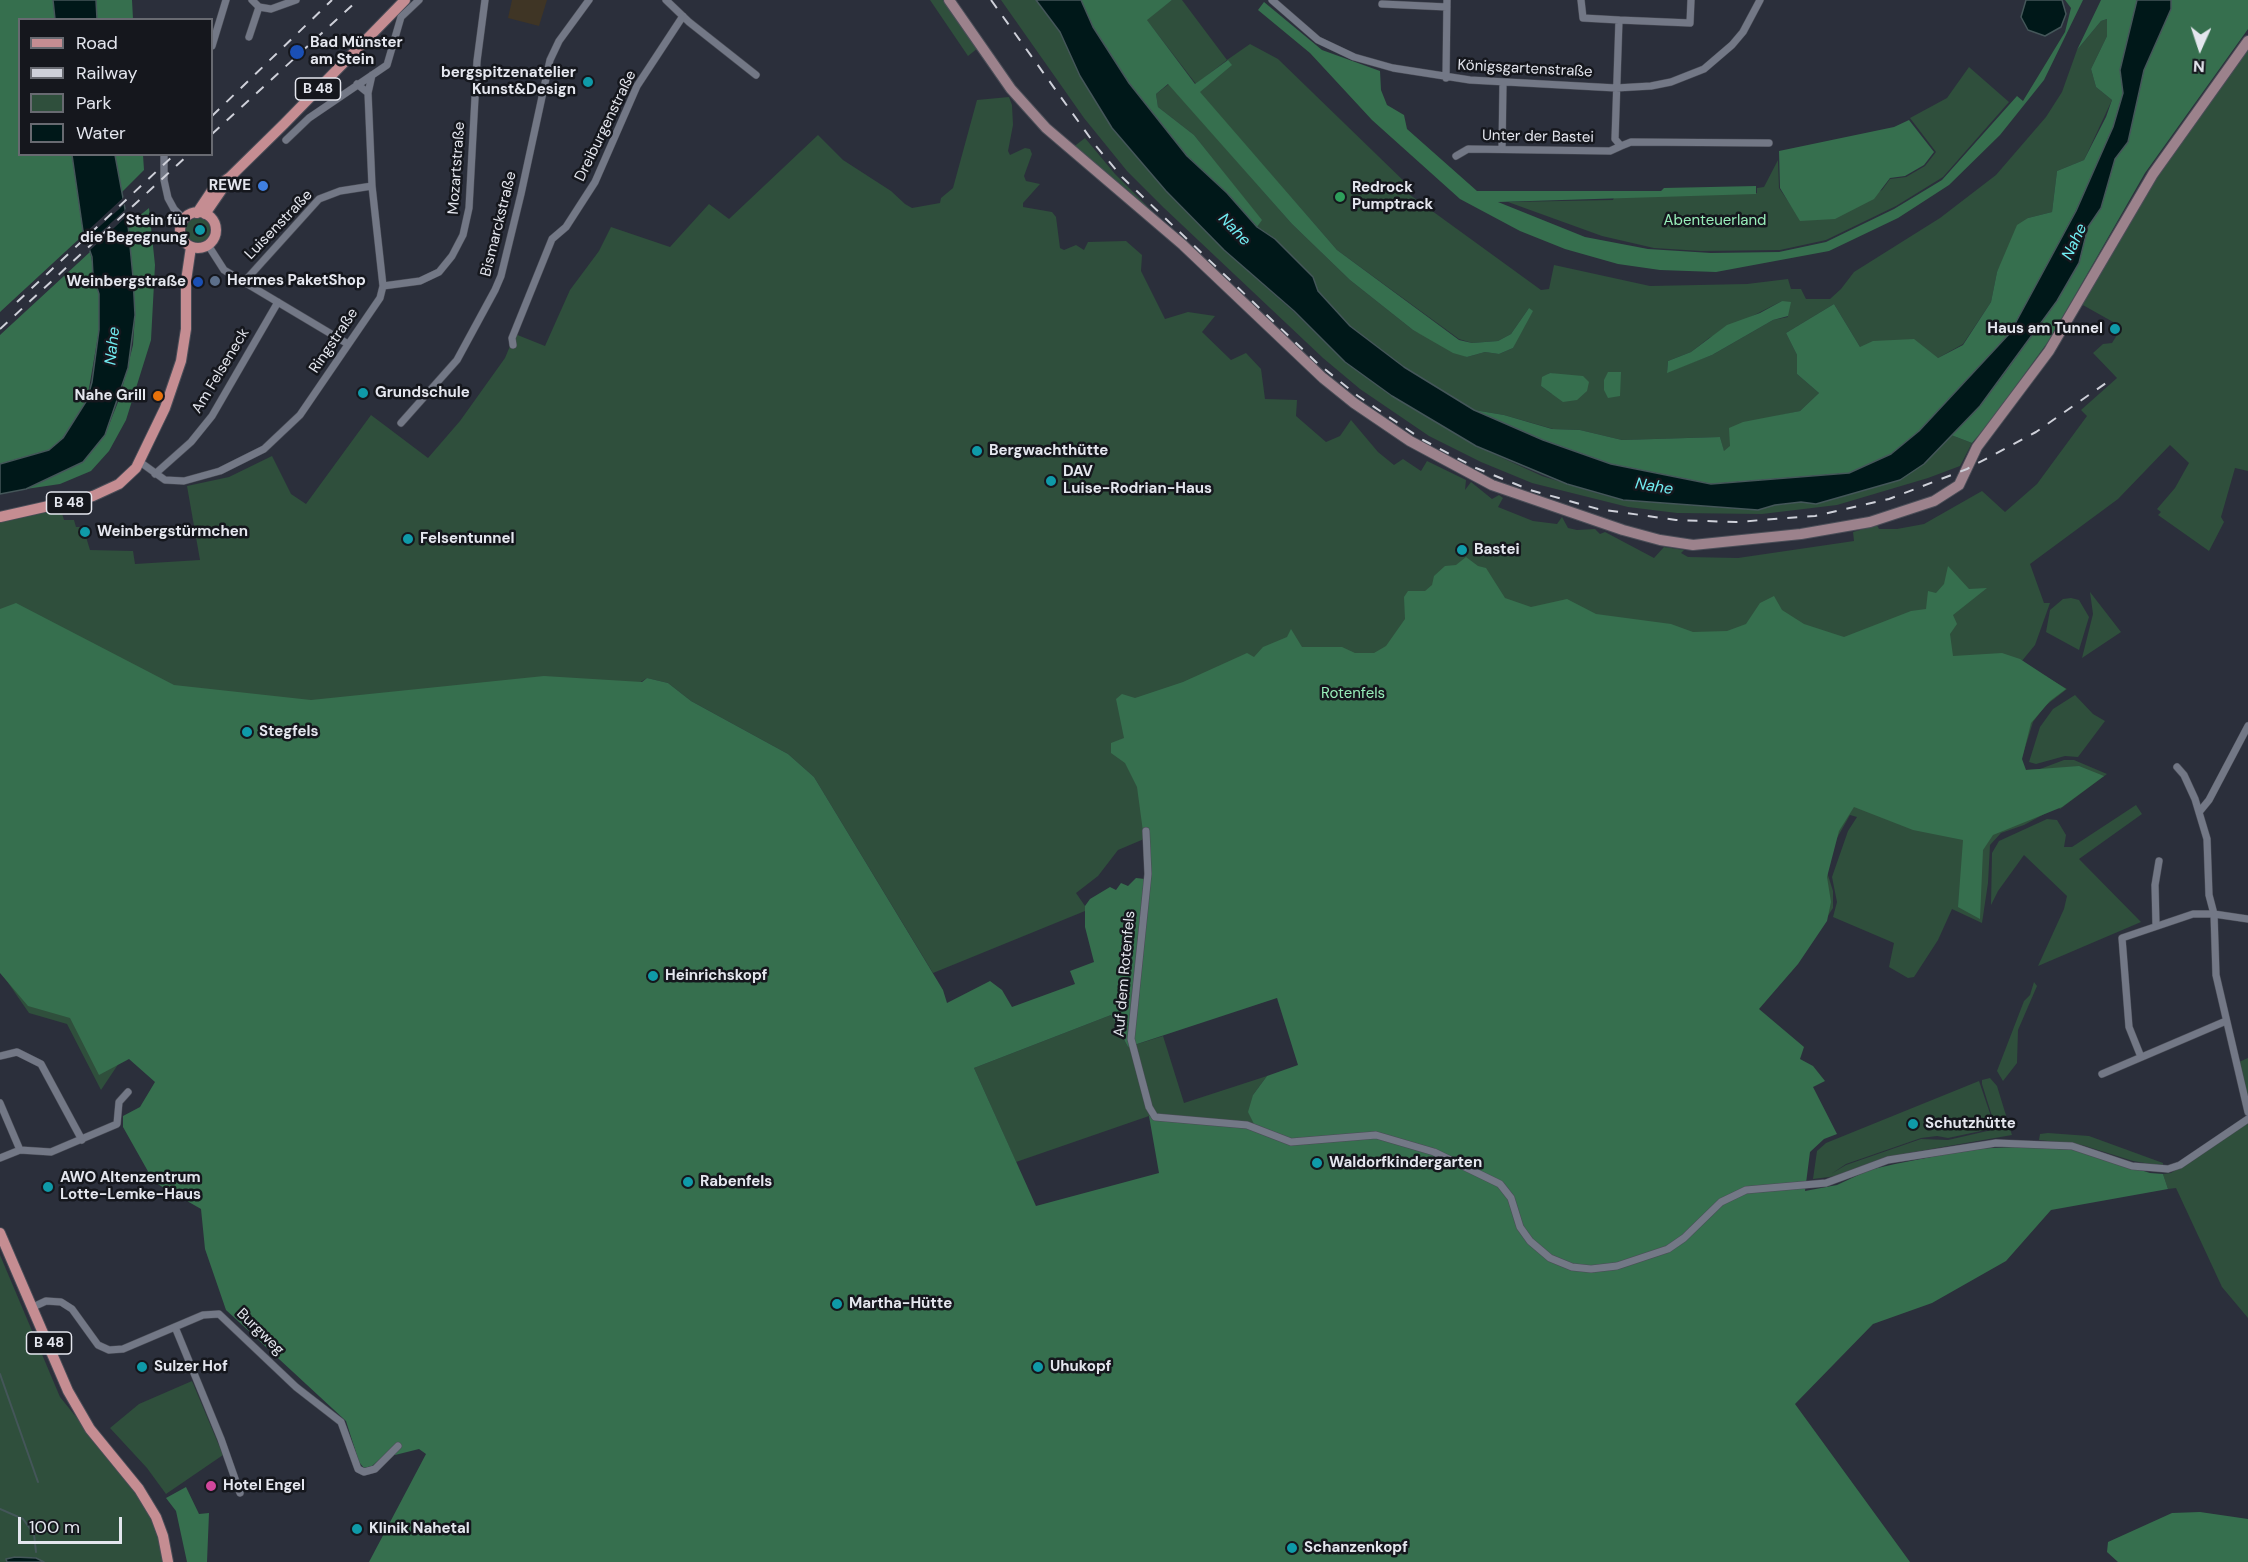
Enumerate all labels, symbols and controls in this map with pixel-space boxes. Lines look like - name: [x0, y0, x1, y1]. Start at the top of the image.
- legend: [18, 18, 213, 156]
- north arrow: [2170, 18, 2230, 78]
- text: Road: [76, 31, 118, 55]
- place label: Bad Münster am Stein: [310, 34, 403, 69]
- marker: Bad Münster am Stein: [288, 43, 306, 61]
- street label: Königsgartenstraße: [1457, 56, 1593, 82]
- text: N: [2193, 56, 2205, 77]
- text: Railway: [76, 61, 138, 85]
- place label: bergspitzenatelier Kunst&Design: [441, 64, 576, 99]
- street label: Dreiburgenstraße: [571, 68, 641, 184]
- marker: bergspitzenatelier Kunst&Design: [581, 75, 595, 89]
- road number: B 48: [296, 78, 340, 100]
- text: Park: [76, 91, 112, 115]
- text: Water: [76, 121, 126, 145]
- street label: Mozartstraße: [445, 121, 469, 215]
- street label: Unter der Bastei: [1482, 127, 1594, 147]
- street label: Bismarckstraße: [477, 170, 521, 278]
- place label: REWE: [209, 177, 251, 195]
- marker: REWE: [256, 179, 270, 193]
- place label: Redrock Pumptrack: [1352, 179, 1433, 214]
- street label: Luisenstraße: [241, 186, 317, 264]
- marker: Redrock Pumptrack: [1333, 190, 1347, 204]
- water label: Nahe: [1214, 210, 1254, 250]
- place label: Stein für die Begegnung: [80, 212, 188, 247]
- park label: Abenteuerland: [1664, 212, 1766, 230]
- water label: Nahe: [2058, 221, 2092, 263]
- marker: Stein für die Begegnung: [193, 223, 207, 237]
- place label: Hermes PaketShop: [227, 272, 366, 290]
- place label: Weinbergstraße: [67, 273, 186, 291]
- marker: Hermes PaketShop: [208, 274, 222, 288]
- marker: Weinbergstraße: [191, 275, 205, 289]
- street label: Ringstraße: [306, 305, 362, 377]
- place label: Haus am Tunnel: [1987, 320, 2103, 338]
- marker: Haus am Tunnel: [2108, 322, 2122, 336]
- street label: Am Felseneck: [189, 325, 253, 417]
- water label: Nahe: [101, 326, 125, 366]
- place label: Grundschule: [375, 384, 470, 402]
- marker: Grundschule: [356, 386, 370, 400]
- place label: Nahe Grill: [75, 387, 146, 405]
- marker: Nahe Grill: [151, 389, 165, 403]
- place label: Bergwachthütte: [989, 442, 1108, 460]
- marker: Bergwachthütte: [970, 444, 984, 458]
- place label: DAV Luise-Rodrian-Haus: [1063, 463, 1212, 498]
- marker: DAV Luise-Rodrian-Haus: [1044, 474, 1058, 488]
- water label: Nahe: [1634, 475, 1674, 499]
- road number: B 48: [46, 492, 92, 514]
- place label: Weinbergstürmchen: [97, 523, 248, 541]
- marker: Weinbergstürmchen: [78, 525, 92, 539]
- place label: Felsentunnel: [420, 530, 515, 548]
- marker: Felsentunnel: [401, 532, 415, 546]
- place label: Bastei: [1474, 541, 1520, 559]
- marker: Bastei: [1455, 543, 1469, 557]
- park label: Rotenfels: [1321, 685, 1385, 703]
- place label: Stegfels: [259, 723, 318, 741]
- marker: Stegfels: [240, 725, 254, 739]
- street label: Auf dem Rotenfels: [1111, 910, 1139, 1038]
- place label: Heinrichskopf: [665, 967, 767, 985]
- marker: Heinrichskopf: [646, 969, 660, 983]
- place label: Schutzhütte: [1925, 1115, 2016, 1133]
- marker: Schutzhütte: [1906, 1117, 1920, 1131]
- place label: Waldorfkindergarten: [1329, 1154, 1482, 1172]
- marker: Waldorfkindergarten: [1310, 1156, 1324, 1170]
- place label: AWO Altenzentrum Lotte-Lemke-Haus: [60, 1169, 201, 1204]
- place label: Rabenfels: [700, 1173, 772, 1191]
- marker: Rabenfels: [681, 1175, 695, 1189]
- marker: AWO Altenzentrum Lotte-Lemke-Haus: [41, 1180, 55, 1194]
- place label: Martha-Hütte: [849, 1295, 952, 1313]
- marker: Martha-Hütte: [830, 1297, 844, 1311]
- street label: Burgweg: [232, 1305, 288, 1359]
- road number: B 48: [26, 1332, 72, 1354]
- place label: Sulzer Hof: [154, 1358, 228, 1376]
- place label: Uhukopf: [1050, 1358, 1111, 1376]
- marker: Sulzer Hof: [135, 1360, 149, 1374]
- marker: Uhukopf: [1031, 1360, 1045, 1374]
- place label: Hotel Engel: [223, 1477, 305, 1495]
- marker: Hotel Engel: [204, 1479, 218, 1493]
- scale bar: [21, 1505, 124, 1543]
- text: 100 m: [29, 1515, 80, 1539]
- place label: Klinik Nahetal: [369, 1520, 470, 1538]
- marker: Klinik Nahetal: [350, 1522, 364, 1536]
- place label: Schanzenkopf: [1304, 1539, 1408, 1557]
- marker: Schanzenkopf: [1285, 1541, 1299, 1555]

